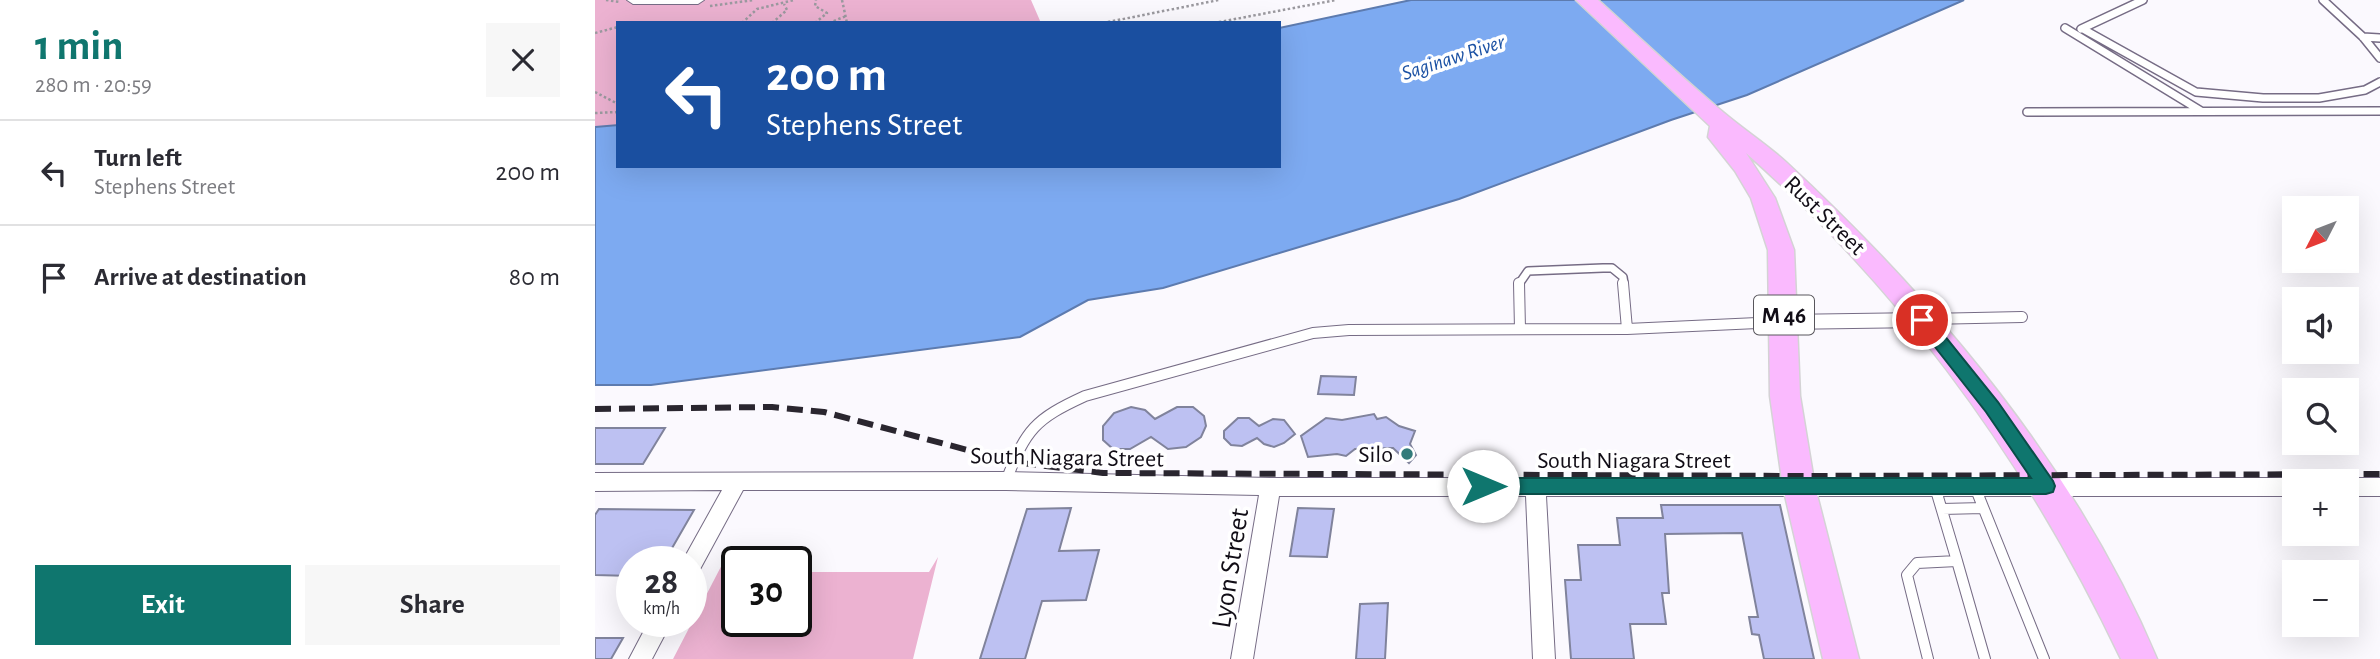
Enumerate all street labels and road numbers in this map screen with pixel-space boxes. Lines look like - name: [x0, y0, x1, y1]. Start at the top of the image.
- street label: Rust Street: [1779, 172, 1870, 260]
- road number: M 46: [1754, 296, 1814, 334]
- street label: South Niagara Street: [970, 444, 1164, 472]
- street label: South Niagara Street: [1537, 449, 1731, 473]
- street label: Lyon Street: [1208, 506, 1254, 630]

